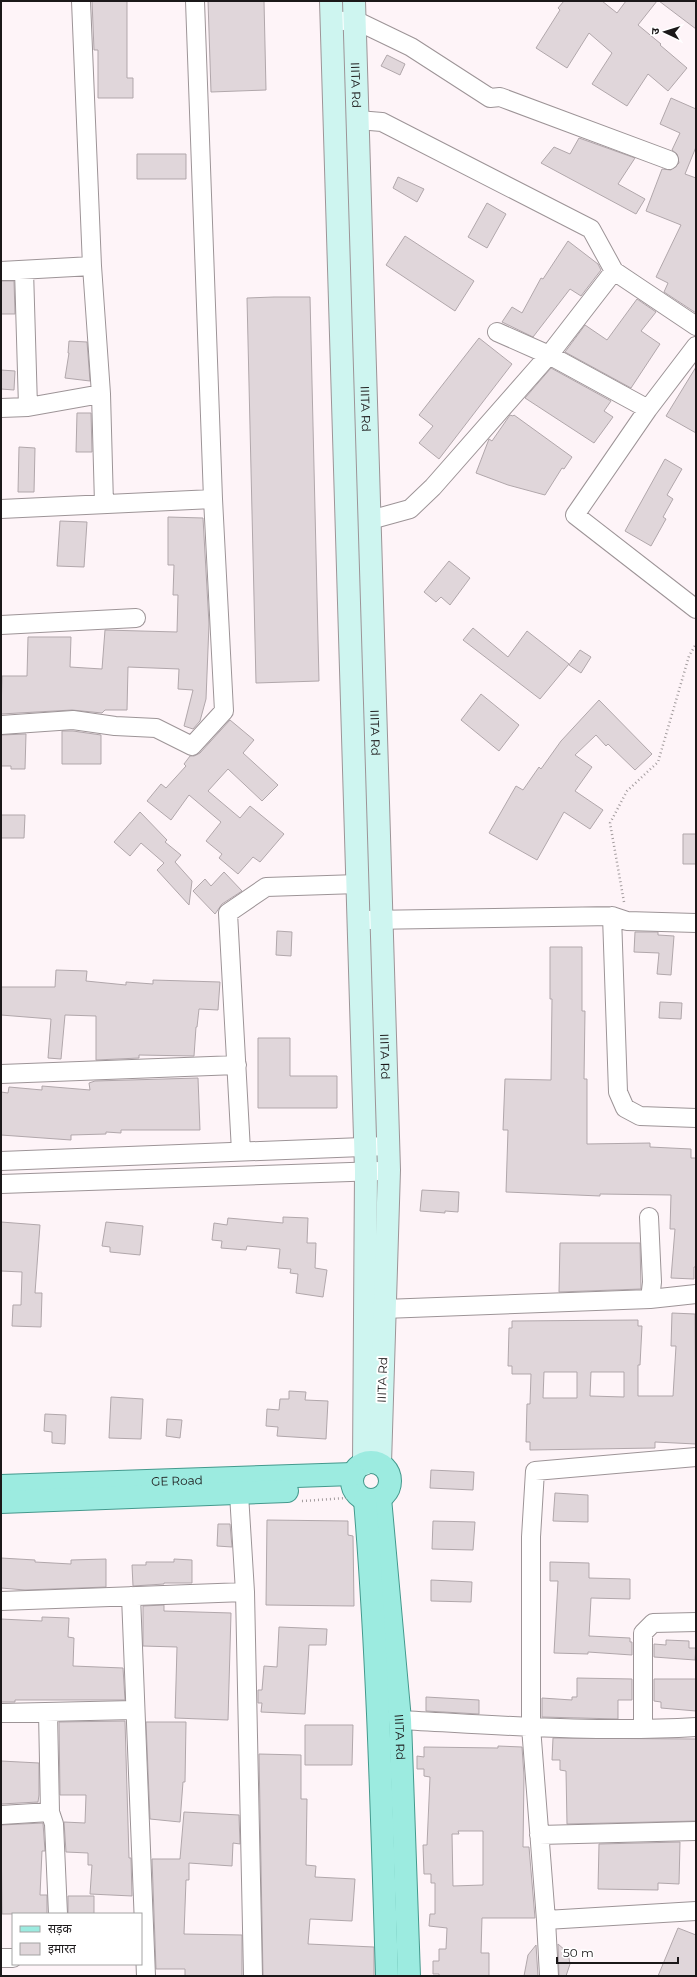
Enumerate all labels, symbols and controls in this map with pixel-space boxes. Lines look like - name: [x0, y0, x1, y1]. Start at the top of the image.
- north arrow: [645, 12, 685, 52]
- text: उ: [648, 27, 662, 35]
- street label: IIITA Rd: [348, 62, 365, 108]
- street label: IIITA Rd: [358, 386, 374, 432]
- street label: IIITA Rd: [368, 709, 384, 756]
- street label: IIITA Rd: [377, 1033, 394, 1080]
- street label: IIITA Rd: [374, 1357, 390, 1403]
- street label: GE Road: [151, 1472, 203, 1488]
- street label: IIITA Rd: [392, 1713, 409, 1760]
- legend: [12, 1913, 142, 1965]
- text: सड़क: [48, 1921, 73, 1936]
- scale bar: [557, 1939, 678, 1965]
- text: इमारत: [48, 1941, 77, 1956]
- text: 50 m: [563, 1945, 594, 1960]

